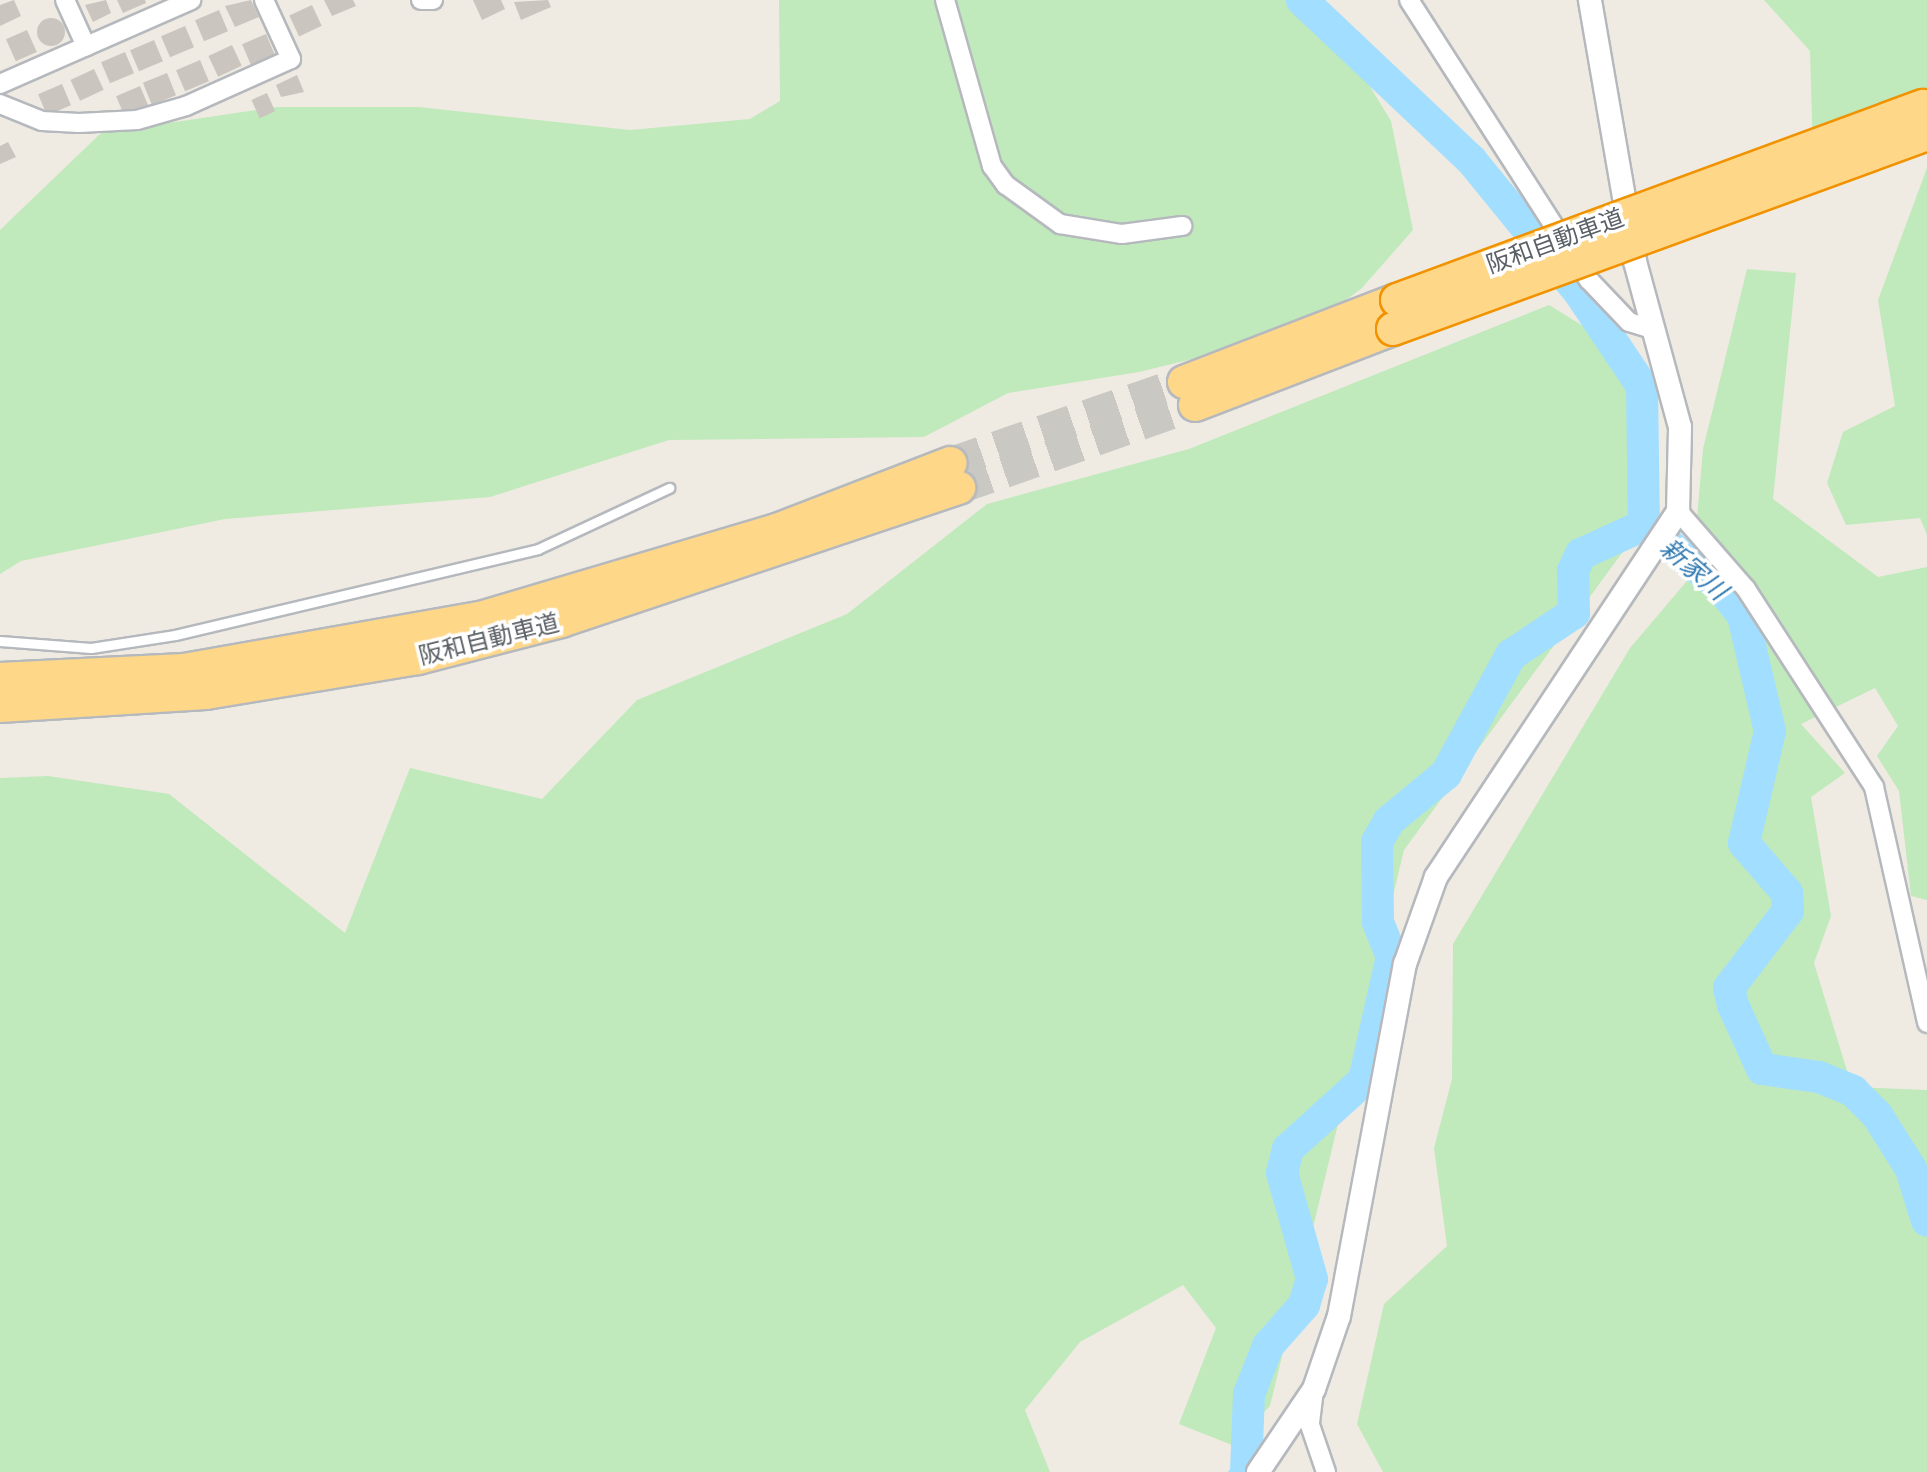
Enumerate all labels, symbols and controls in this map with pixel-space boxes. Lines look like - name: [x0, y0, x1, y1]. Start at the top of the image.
- street label: 阪和自動車道: [1482, 203, 1628, 279]
- water label: 新家川: [1654, 532, 1734, 606]
- street label: 阪和自動車道: [416, 608, 562, 670]

